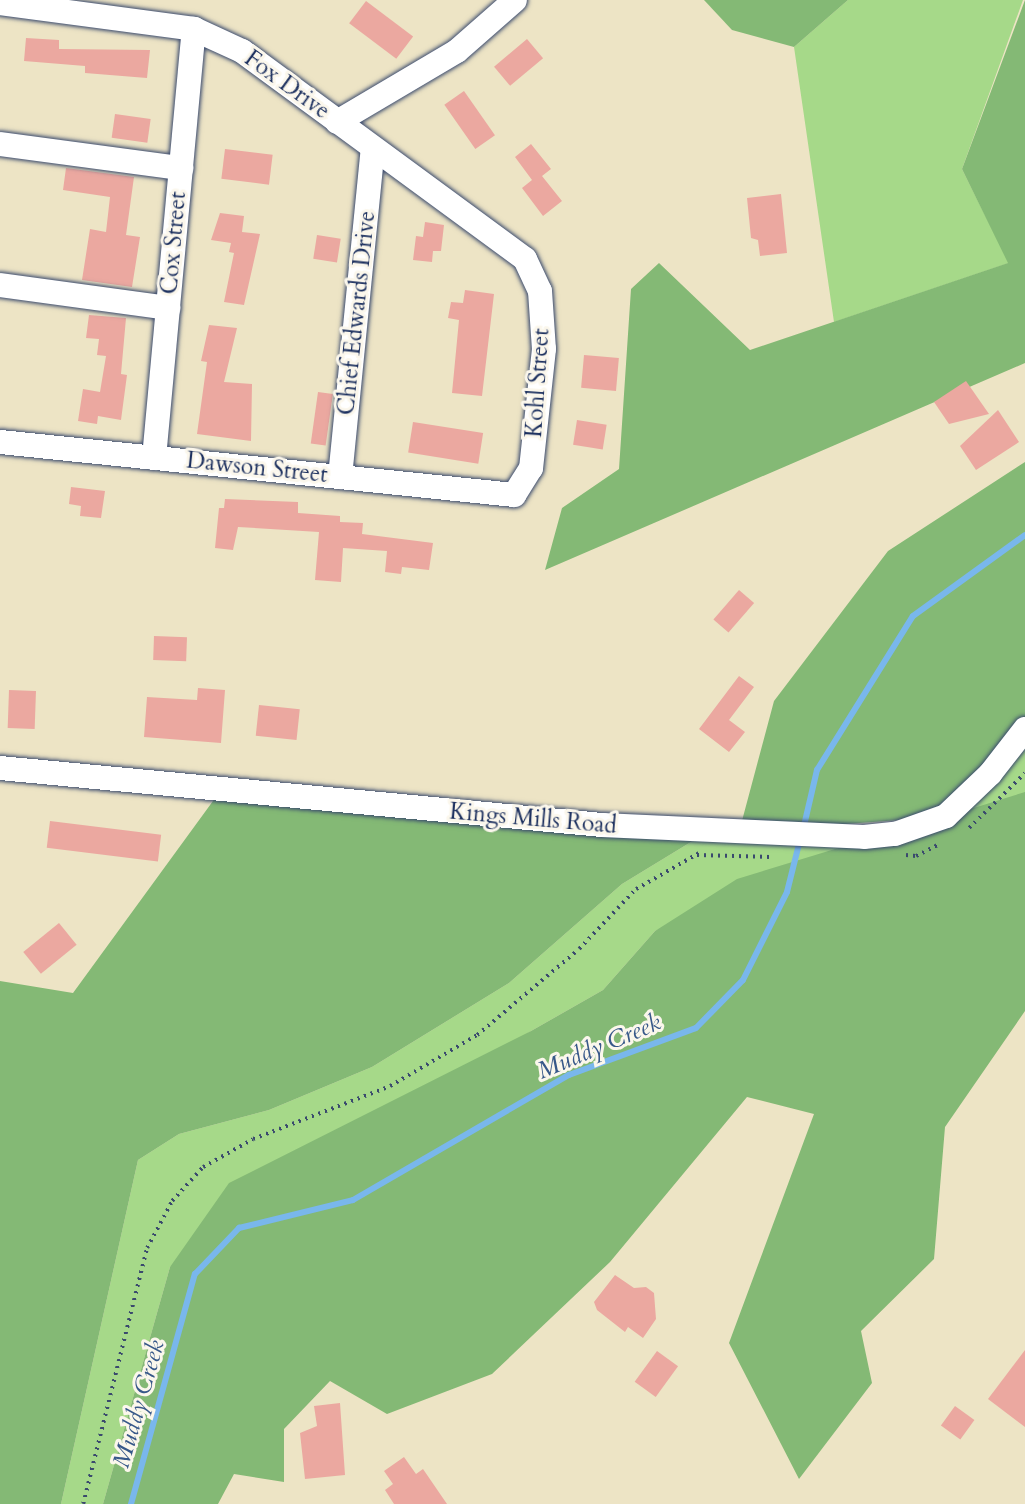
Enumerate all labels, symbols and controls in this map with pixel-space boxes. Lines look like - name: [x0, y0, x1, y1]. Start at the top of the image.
- street label: Fox Drive: [239, 45, 335, 125]
- street label: Cox Street: [156, 191, 192, 295]
- street label: Chief Edwards Drive: [333, 209, 381, 417]
- street label: Kohl Street: [520, 327, 556, 439]
- street label: Dawson Street: [185, 447, 329, 489]
- street label: Kings Mills Road: [448, 798, 618, 840]
- water label: Muddy Creek: [533, 1008, 665, 1086]
- water label: Muddy Creek: [107, 1337, 171, 1471]

